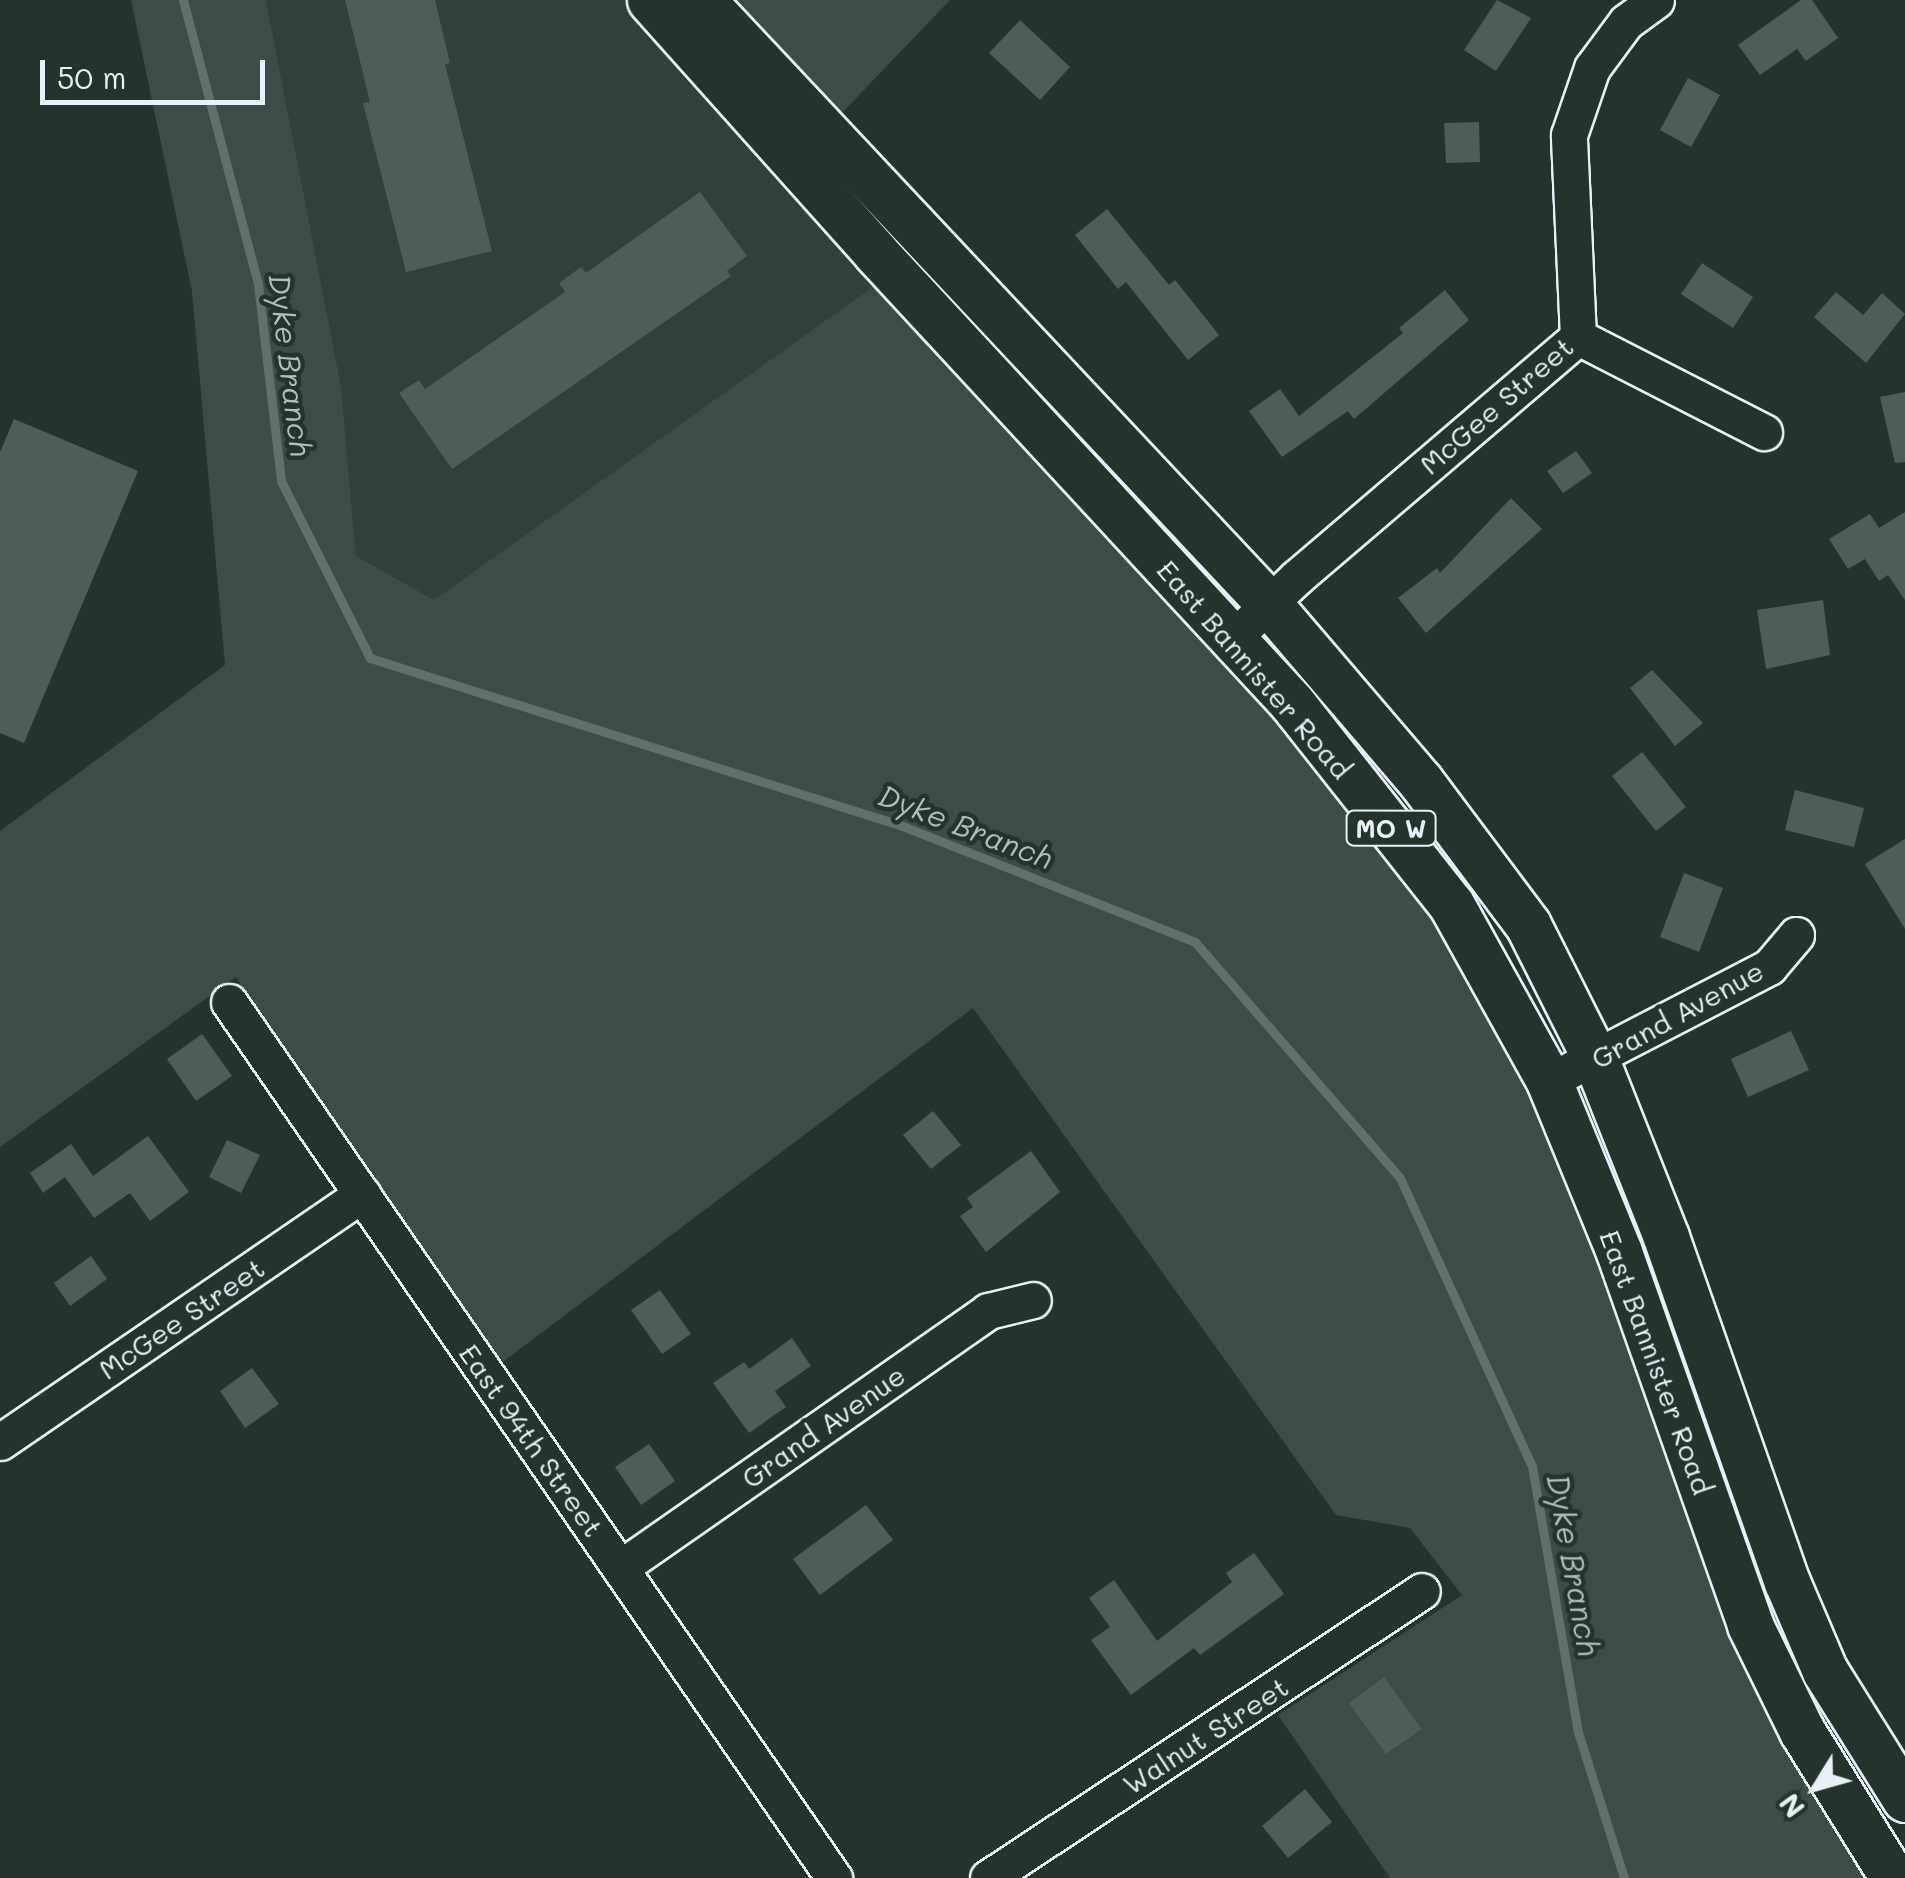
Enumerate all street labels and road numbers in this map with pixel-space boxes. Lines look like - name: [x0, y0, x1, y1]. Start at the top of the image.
- street label: McGee Street: [1412, 329, 1580, 481]
- street label: East Bannister Road: [1151, 553, 1359, 785]
- road number: MO W: [1344, 808, 1438, 848]
- street label: Grand Avenue: [1585, 953, 1769, 1075]
- street label: East Bannister Road: [1594, 1225, 1720, 1499]
- street label: McGee Street: [92, 1250, 270, 1386]
- street label: East 94th Street: [453, 1337, 611, 1543]
- street label: Grand Avenue: [735, 1357, 911, 1495]
- street label: Walnut Street: [1116, 1669, 1294, 1801]

